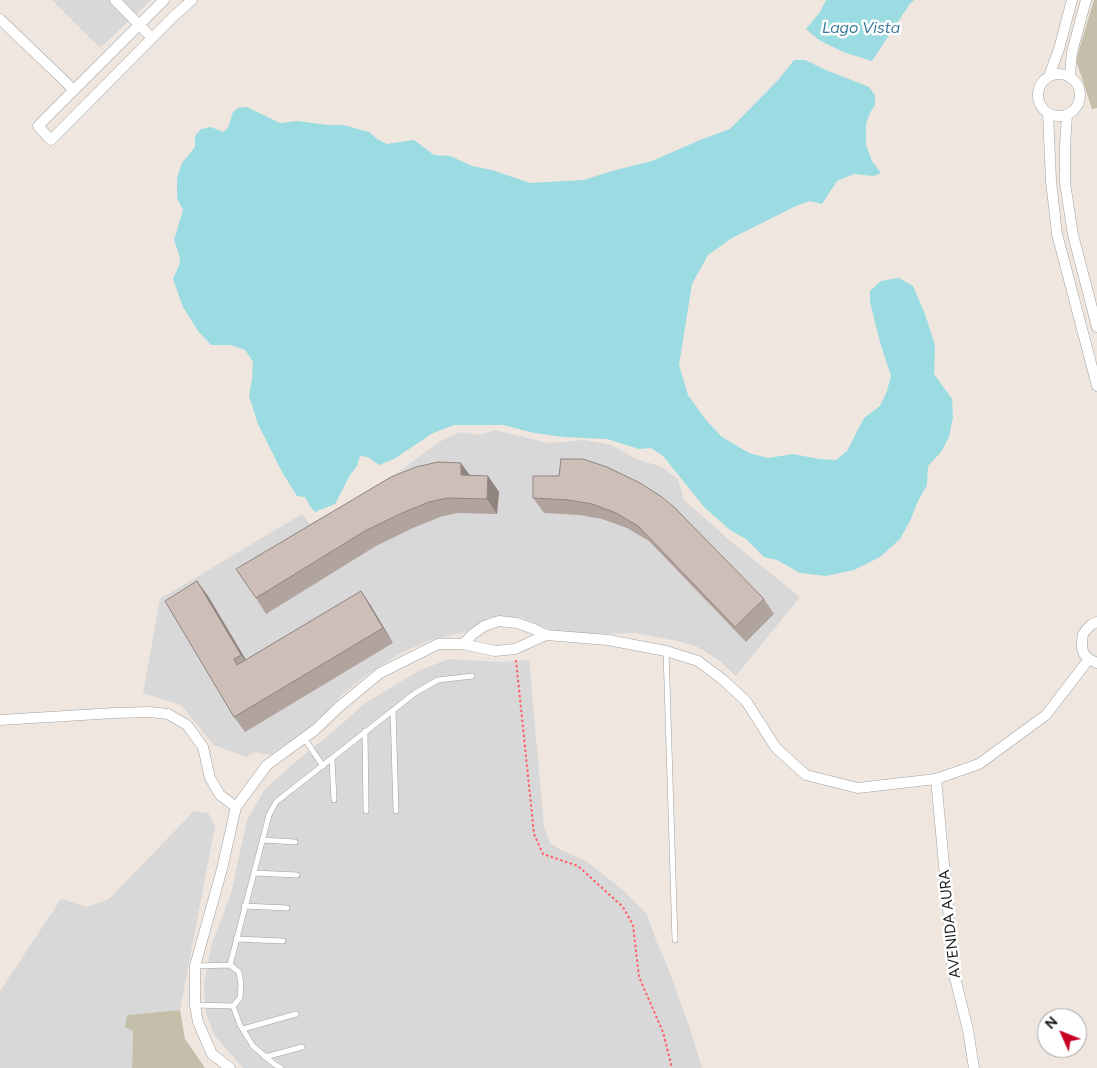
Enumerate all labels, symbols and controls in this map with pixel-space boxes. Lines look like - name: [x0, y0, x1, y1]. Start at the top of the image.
- water label: Lago Vista: [822, 18, 900, 38]
- street label: AVENIDA AURA: [935, 869, 965, 979]
- north arrow: [1037, 1008, 1087, 1058]
- text: N: [1042, 1013, 1061, 1033]

